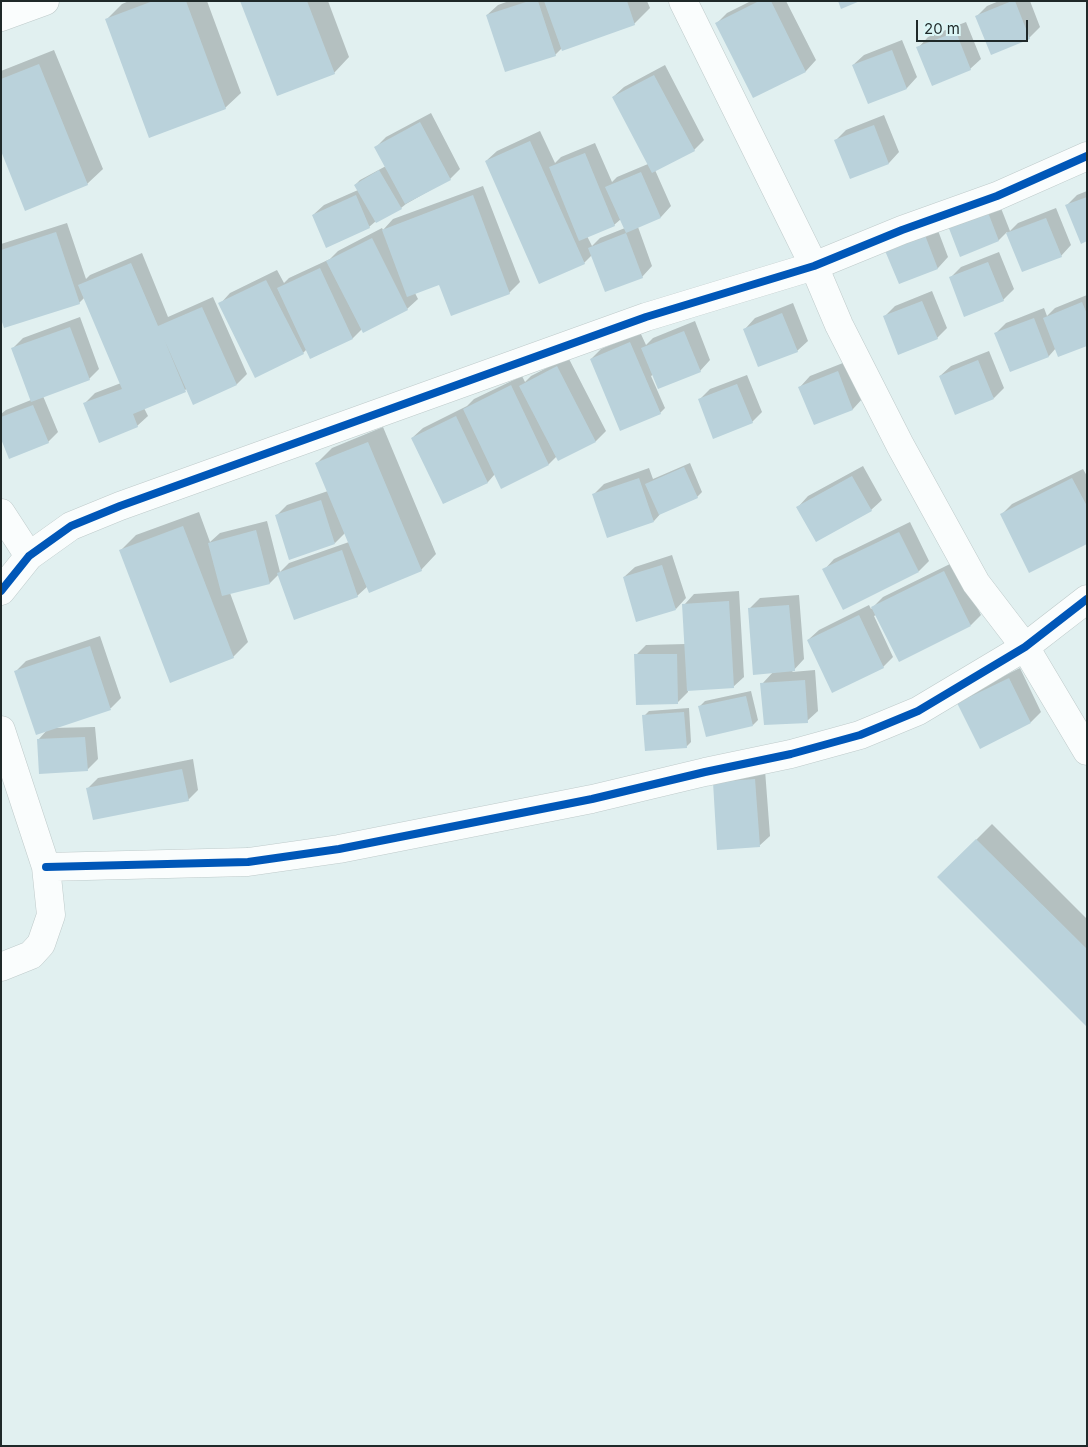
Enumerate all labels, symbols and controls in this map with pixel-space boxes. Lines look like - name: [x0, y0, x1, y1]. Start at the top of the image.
- scale bar: [918, 10, 1030, 42]
- text: 20 m: [924, 19, 960, 38]

